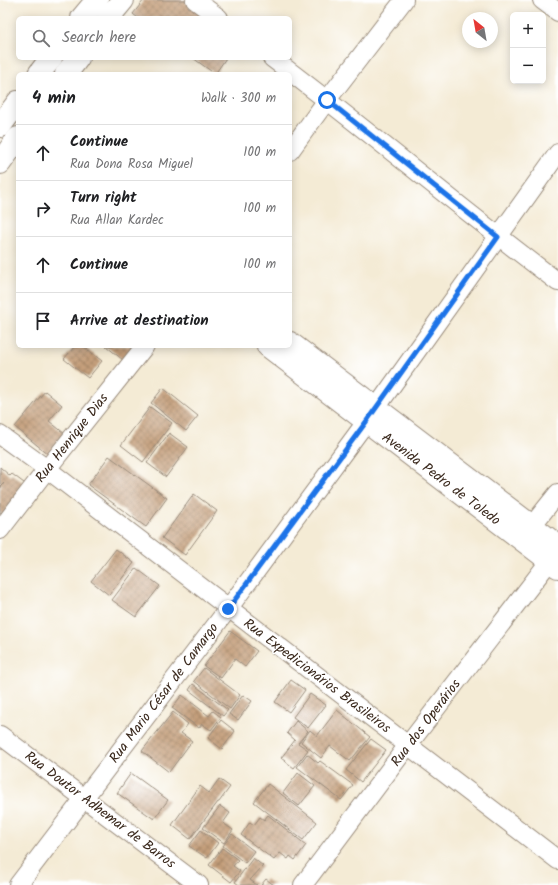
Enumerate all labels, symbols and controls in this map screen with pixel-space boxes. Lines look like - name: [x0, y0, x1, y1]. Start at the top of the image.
- north arrow: [462, 12, 498, 48]
- map controls: [510, 12, 546, 84]
- button: +: [510, 12, 546, 48]
- search box: [16, 16, 292, 60]
- text: Search here: [62, 26, 136, 50]
- icon: search: [30, 27, 52, 49]
- button: −: [510, 48, 546, 84]
- text: 4 min: [32, 85, 76, 112]
- text: Walk · 300 m: [201, 88, 276, 109]
- route start: [318, 91, 336, 109]
- text: Continue: [70, 130, 128, 154]
- icon: ahead: [32, 142, 54, 164]
- text: 100 m: [243, 142, 276, 163]
- text: Rua Dona Rosa Miguel: [70, 154, 193, 175]
- text: Turn right: [70, 186, 137, 210]
- icon: right: [32, 198, 54, 220]
- text: 100 m: [243, 198, 276, 219]
- text: Rua Allan Kardec: [70, 210, 164, 231]
- text: Continue: [70, 253, 128, 277]
- icon: ahead: [32, 254, 54, 276]
- text: 100 m: [243, 254, 276, 275]
- text: Arrive at destination: [70, 309, 209, 333]
- icon: arrive: [32, 310, 54, 332]
- street label: Rua Henrique Dias: [30, 389, 114, 487]
- street label: Avenida Pedro de Toledo: [377, 427, 505, 531]
- route end: [219, 600, 237, 618]
- street label: Rua Expedicionários Brasileiros: [239, 613, 395, 739]
- street label: Rua Mario César de Camargo: [104, 618, 224, 768]
- street label: Rua dos Operários: [386, 674, 466, 772]
- street label: Rua Doutor Adhemar de Barros: [20, 746, 180, 874]

